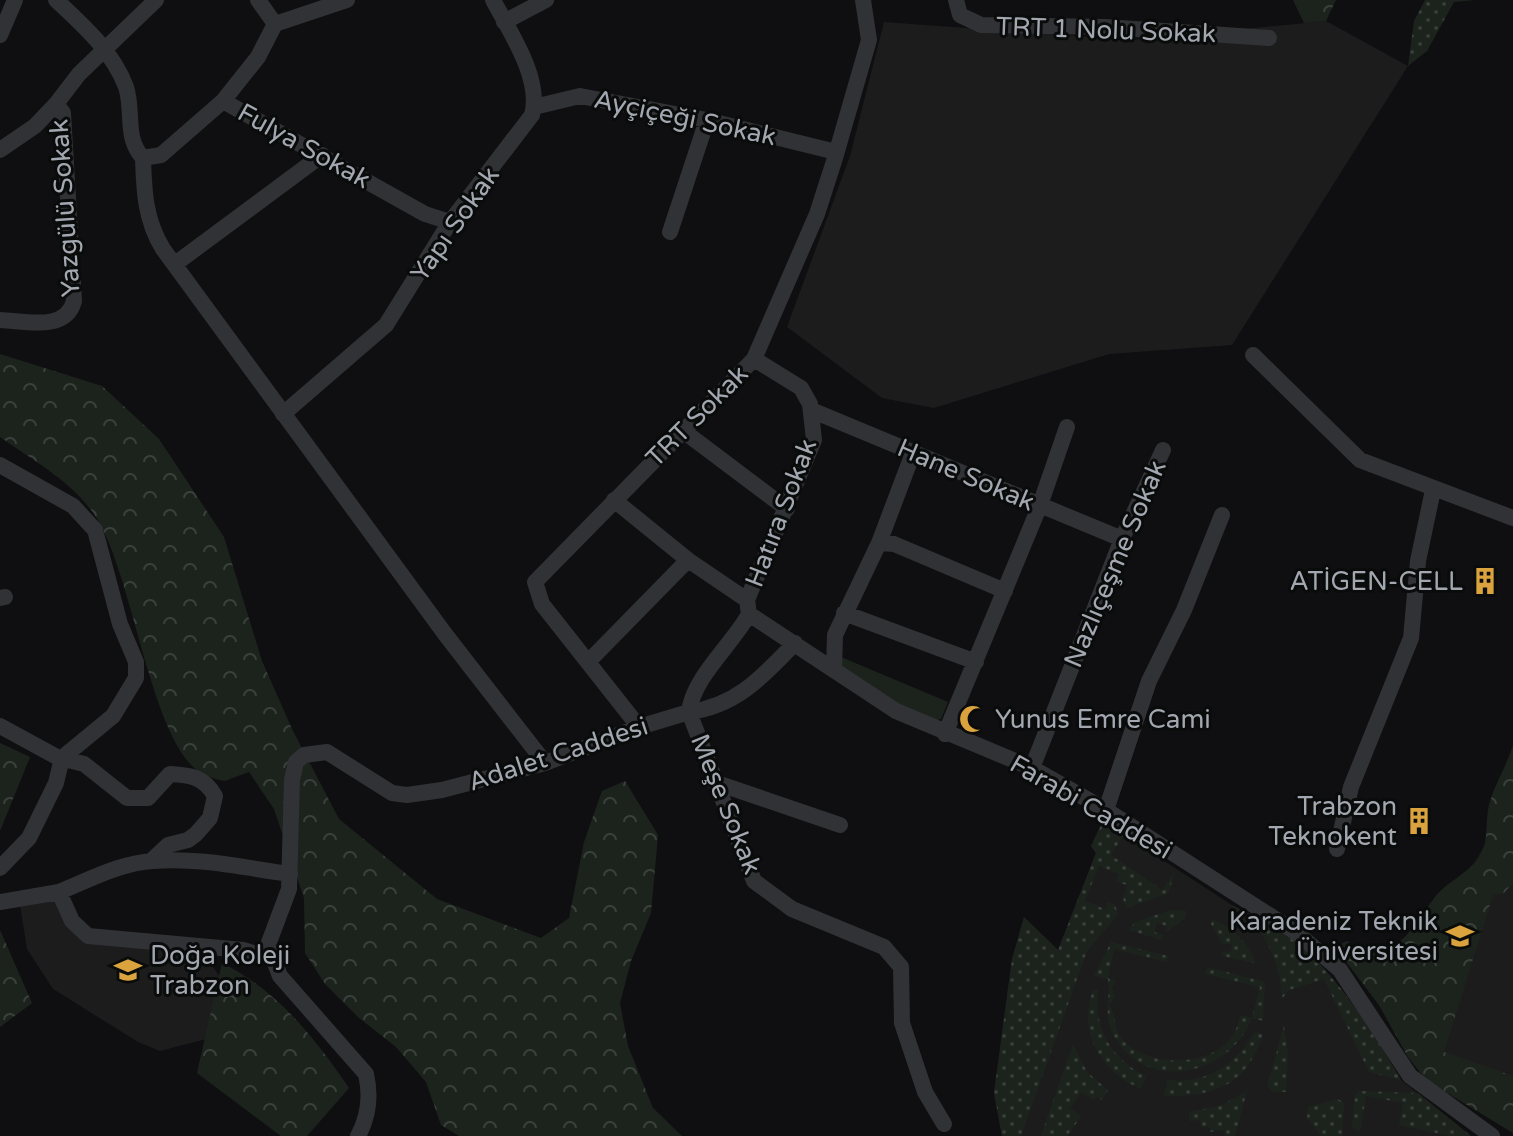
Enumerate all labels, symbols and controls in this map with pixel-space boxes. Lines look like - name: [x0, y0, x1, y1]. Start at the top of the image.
- street label: TRT 1 Nolu Sokak: [996, 11, 1216, 49]
- street label: Ayçiçeği Sokak: [591, 84, 779, 152]
- street label: Fulya Sokak: [232, 97, 376, 195]
- street label: Yazgülü Sokak: [43, 118, 87, 298]
- street label: Yapı Sokak: [404, 161, 506, 287]
- street label: TRT Sokak: [640, 359, 754, 473]
- street label: Hane Sokak: [893, 432, 1039, 518]
- street label: Hatıra Sokak: [739, 435, 823, 591]
- street label: Nazlıçeşme Sokak: [1057, 456, 1173, 672]
- place label: ATİGEN-CELL: [1290, 566, 1463, 597]
- building icon: ATİGEN-CELL: [1470, 566, 1500, 596]
- mosque icon: Yunus Emre Cami: [958, 704, 988, 734]
- place label: Yunus Emre Cami: [995, 704, 1211, 735]
- street label: Adalet Caddesi: [464, 710, 652, 798]
- street label: Meşe Sokak: [684, 730, 768, 878]
- street label: Farabi Caddesi: [1005, 748, 1177, 866]
- place label: Trabzon Teknokent: [1268, 791, 1397, 852]
- building icon: Trabzon Teknokent: [1404, 806, 1434, 836]
- place label: Karadeniz Teknik Üniversitesi: [1229, 906, 1438, 967]
- school or university icon: Karadeniz Teknik Üniversitesi: [1445, 921, 1475, 951]
- place label: Doğa Koleji Trabzon: [150, 940, 290, 1001]
- school or university icon: Doğa Koleji Trabzon: [113, 955, 143, 985]

